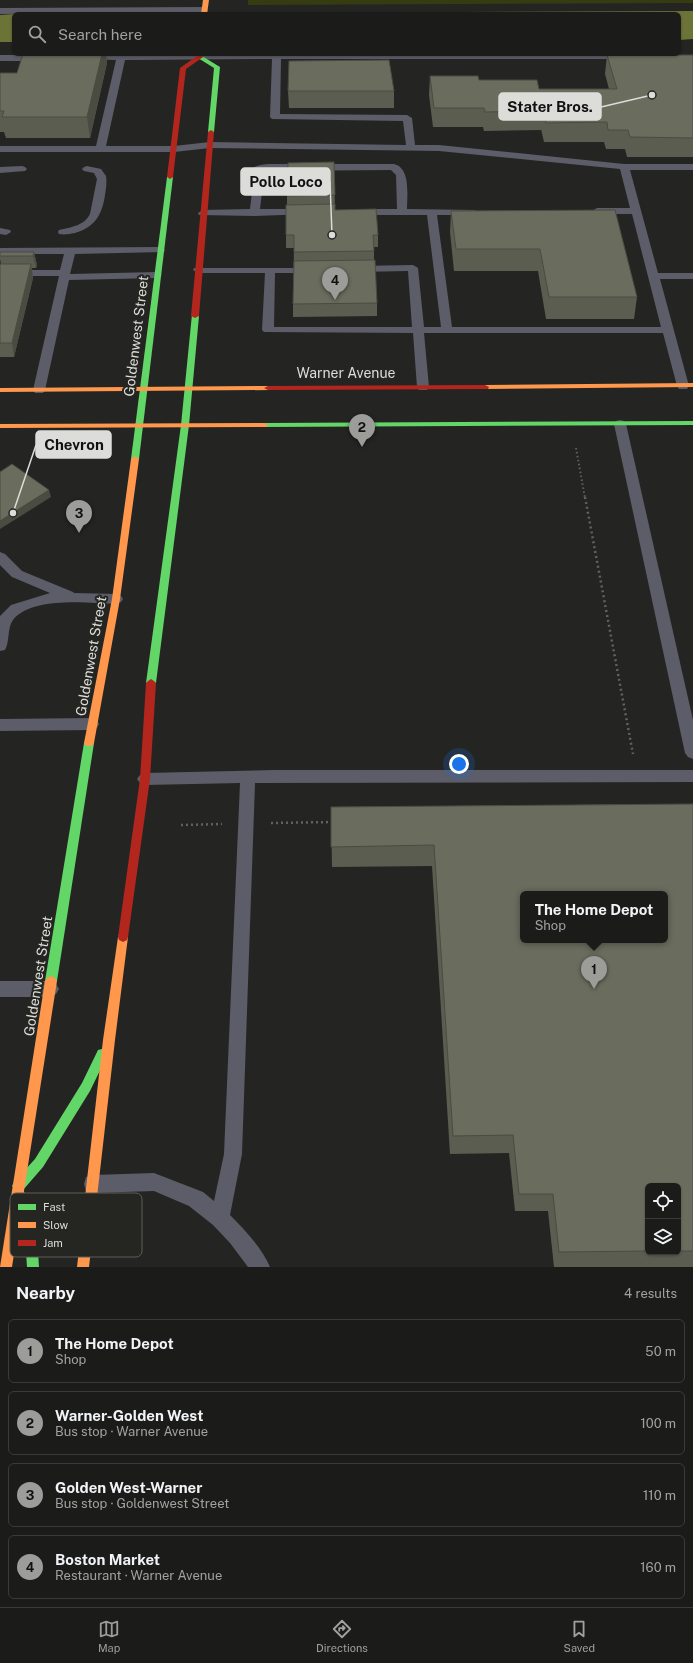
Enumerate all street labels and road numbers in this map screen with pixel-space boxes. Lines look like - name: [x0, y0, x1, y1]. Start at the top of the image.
- street label: Goldenwest Street: [121, 275, 151, 397]
- street label: Warner Avenue: [297, 365, 396, 381]
- street label: Goldenwest Street: [73, 595, 109, 717]
- street label: Goldenwest Street: [21, 915, 55, 1037]

